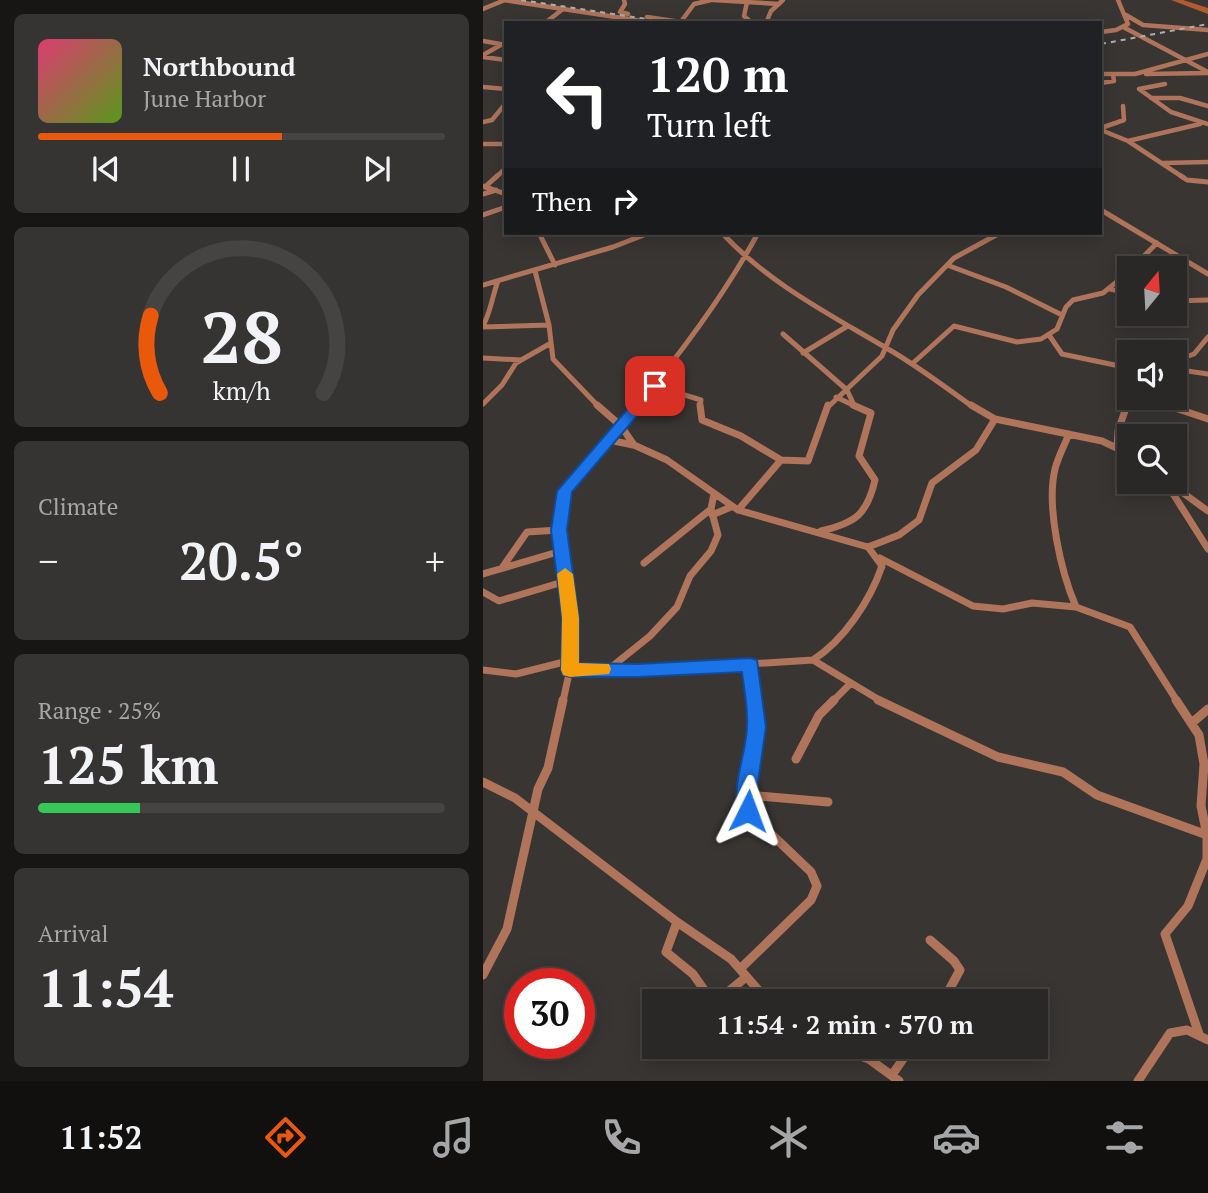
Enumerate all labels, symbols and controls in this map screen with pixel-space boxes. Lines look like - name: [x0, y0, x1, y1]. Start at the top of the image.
- text: 120 m: [647, 41, 789, 106]
- text: Northbound: [143, 49, 296, 83]
- icon: left: [532, 49, 623, 140]
- text: June Harbor: [143, 83, 266, 114]
- text: Turn left: [647, 104, 771, 146]
- icon: previous: [87, 150, 125, 188]
- icon: pause: [222, 150, 260, 188]
- icon: next: [358, 150, 396, 188]
- icon: right: [606, 182, 644, 220]
- text: Then: [532, 184, 592, 218]
- north arrow: [1117, 256, 1187, 326]
- map controls: [1117, 256, 1187, 494]
- text: 28: [200, 288, 283, 385]
- button: sound: [1117, 340, 1187, 410]
- pin: [625, 356, 685, 416]
- icon: arrive: [636, 367, 674, 405]
- text: km/h: [213, 374, 271, 407]
- button: search: [1117, 424, 1187, 494]
- text: Climate: [38, 491, 118, 522]
- text: 20.5°: [179, 526, 304, 595]
- text: −: [38, 536, 58, 586]
- text: +: [425, 536, 445, 586]
- text: Range · 25%: [38, 695, 161, 726]
- text: 125 km: [38, 730, 219, 799]
- position arrow: [711, 774, 785, 848]
- text: Arrival: [38, 918, 109, 949]
- text: 11:54: [38, 953, 173, 1022]
- speed limit sign: 30: [504, 968, 595, 1059]
- text: 11:54 · 2 min · 570 m: [716, 1007, 974, 1041]
- icon: directions: [261, 1113, 310, 1162]
- icon: music: [429, 1113, 478, 1162]
- icon: phone: [597, 1113, 646, 1162]
- icon: climate: [764, 1113, 813, 1162]
- icon: car: [932, 1113, 981, 1162]
- icon: filters: [1100, 1113, 1149, 1162]
- text: 11:52: [59, 1116, 143, 1158]

